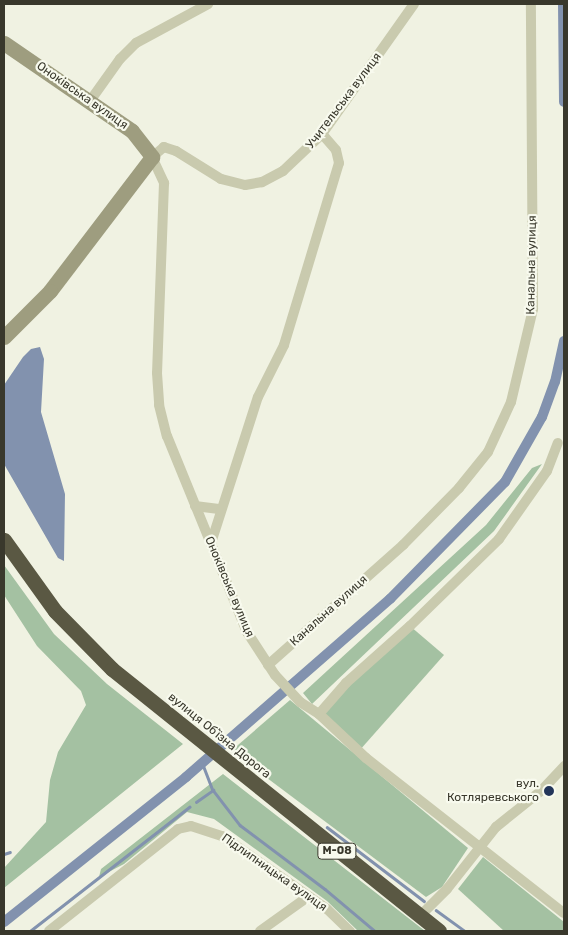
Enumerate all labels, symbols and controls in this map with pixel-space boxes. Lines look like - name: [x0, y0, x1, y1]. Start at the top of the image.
- street label: Учительська вулиця: [303, 50, 385, 152]
- street label: Оноківська вулиця: [34, 59, 130, 133]
- street label: Канальна вулиця: [524, 215, 540, 315]
- street label: Оноківська вулиця: [201, 534, 257, 640]
- street label: Канальна вулиця: [287, 572, 371, 650]
- street label: вулиця Обʼїзна Дорога: [165, 690, 273, 782]
- place label: вул. Котляревського: [447, 777, 539, 805]
- marker: вул. Котляревського: [543, 785, 555, 797]
- street label: Підлипницька вулиця: [219, 831, 329, 915]
- road number: М-08: [317, 842, 357, 859]

